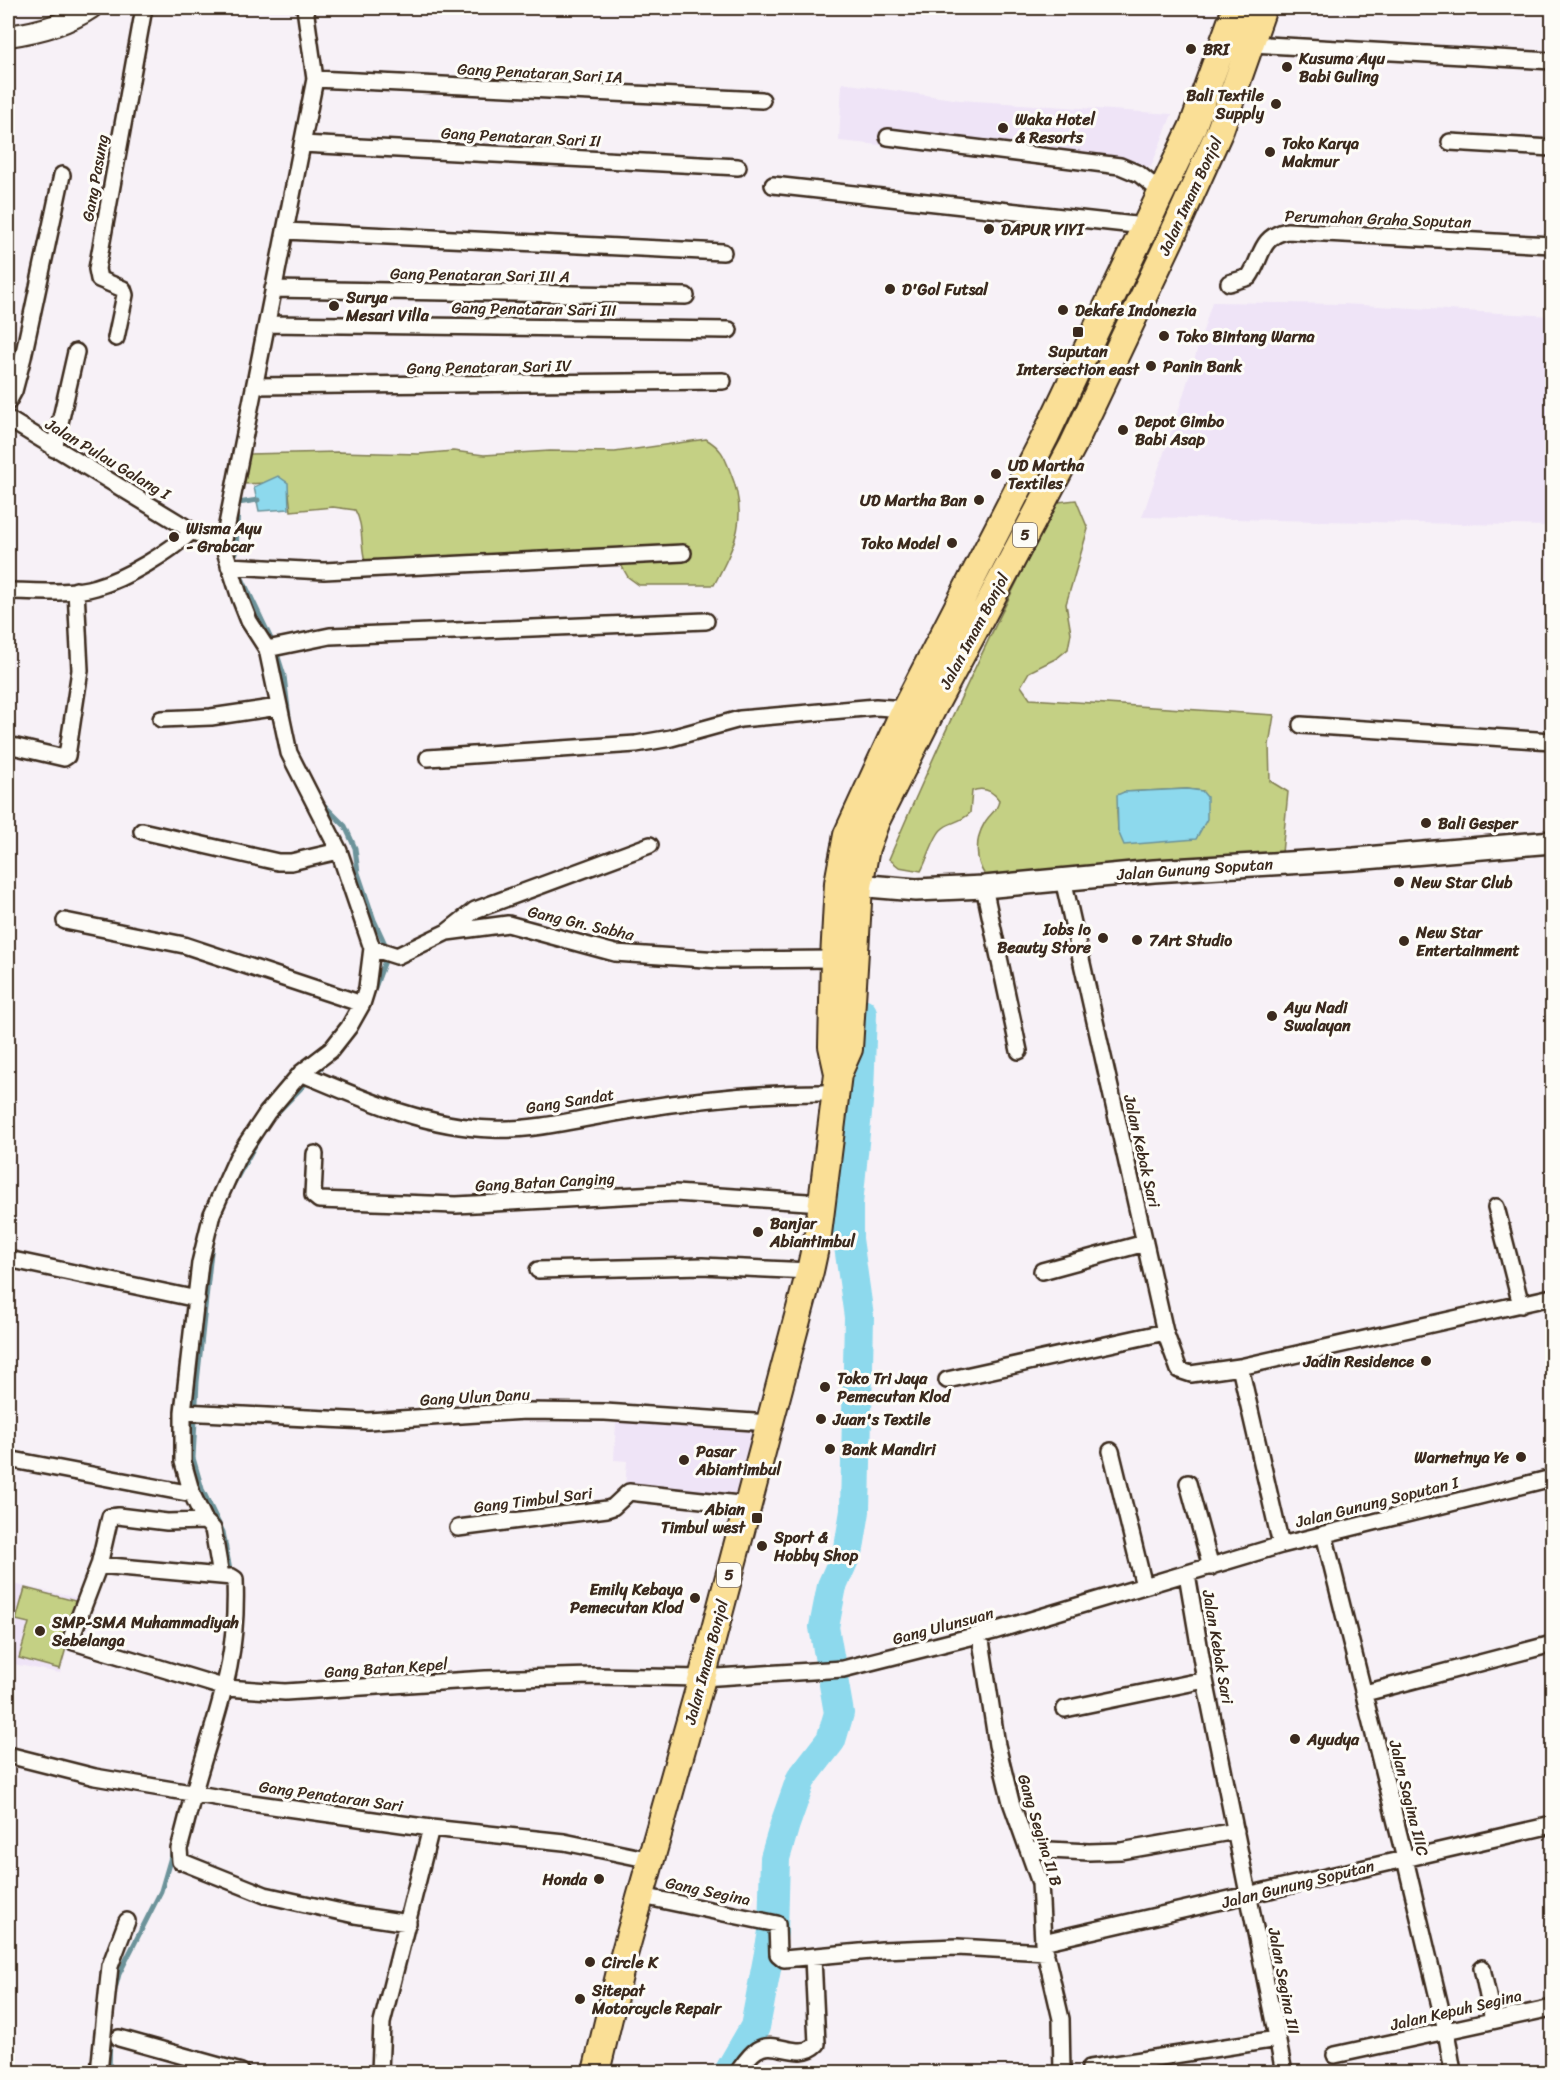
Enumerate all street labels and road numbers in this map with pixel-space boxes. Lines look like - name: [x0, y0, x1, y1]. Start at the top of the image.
- street label: Gang Penataran Sari IA: [457, 54, 623, 92]
- street label: Gang Penataran Sari II: [440, 118, 602, 156]
- street label: Jalan Imam Bonjol: [1149, 131, 1230, 261]
- street label: Gang Pasung: [73, 132, 117, 224]
- street label: Perumahan Graha Soputan: [1284, 201, 1472, 237]
- street label: Gang Penataran Sari III A: [390, 259, 570, 291]
- street label: Gang Penataran Sari III: [451, 293, 617, 325]
- street label: Gang Penataran Sari IV: [406, 351, 572, 383]
- street label: Jalan Pulau Galang I: [39, 409, 178, 509]
- road number: 5: [1013, 523, 1037, 547]
- street label: Jalan Imam Bonjol: [931, 567, 1017, 695]
- street label: Jalan Gunung Soputan: [1115, 849, 1274, 889]
- street label: Gang Gn. Sabha: [525, 897, 638, 950]
- street label: Gang Sandat: [524, 1080, 616, 1122]
- street label: Jalan Kebak Sari: [1115, 1091, 1169, 1211]
- street label: Gang Batan Canging: [474, 1164, 616, 1200]
- street label: Gang Ulun Danu: [419, 1380, 531, 1414]
- street label: Jalan Gunung Soputan I: [1292, 1467, 1463, 1537]
- street label: Gang Timbul Sari: [472, 1478, 595, 1522]
- road number: 5: [717, 1563, 741, 1587]
- street label: Jalan Kebak Sari: [1194, 1587, 1242, 1707]
- street label: Jalan Imam Bonjol: [675, 1596, 737, 1729]
- street label: Gang Ulunsuan: [889, 1598, 997, 1653]
- street label: Gang Batan Kepel: [323, 1649, 449, 1687]
- street label: Jalan Sagina IIIC: [1380, 1736, 1437, 1859]
- street label: Gang Segina II B: [1009, 1770, 1071, 1890]
- street label: Gang Penataran Sari: [257, 1772, 405, 1821]
- street label: Jalan Gunung Soputan: [1218, 1851, 1378, 1917]
- street label: Gang Segina: [663, 1868, 753, 1914]
- street label: Jalan Segina III: [1259, 1924, 1309, 2037]
- street label: Jalan Kepuh Segina: [1387, 1981, 1524, 2039]

